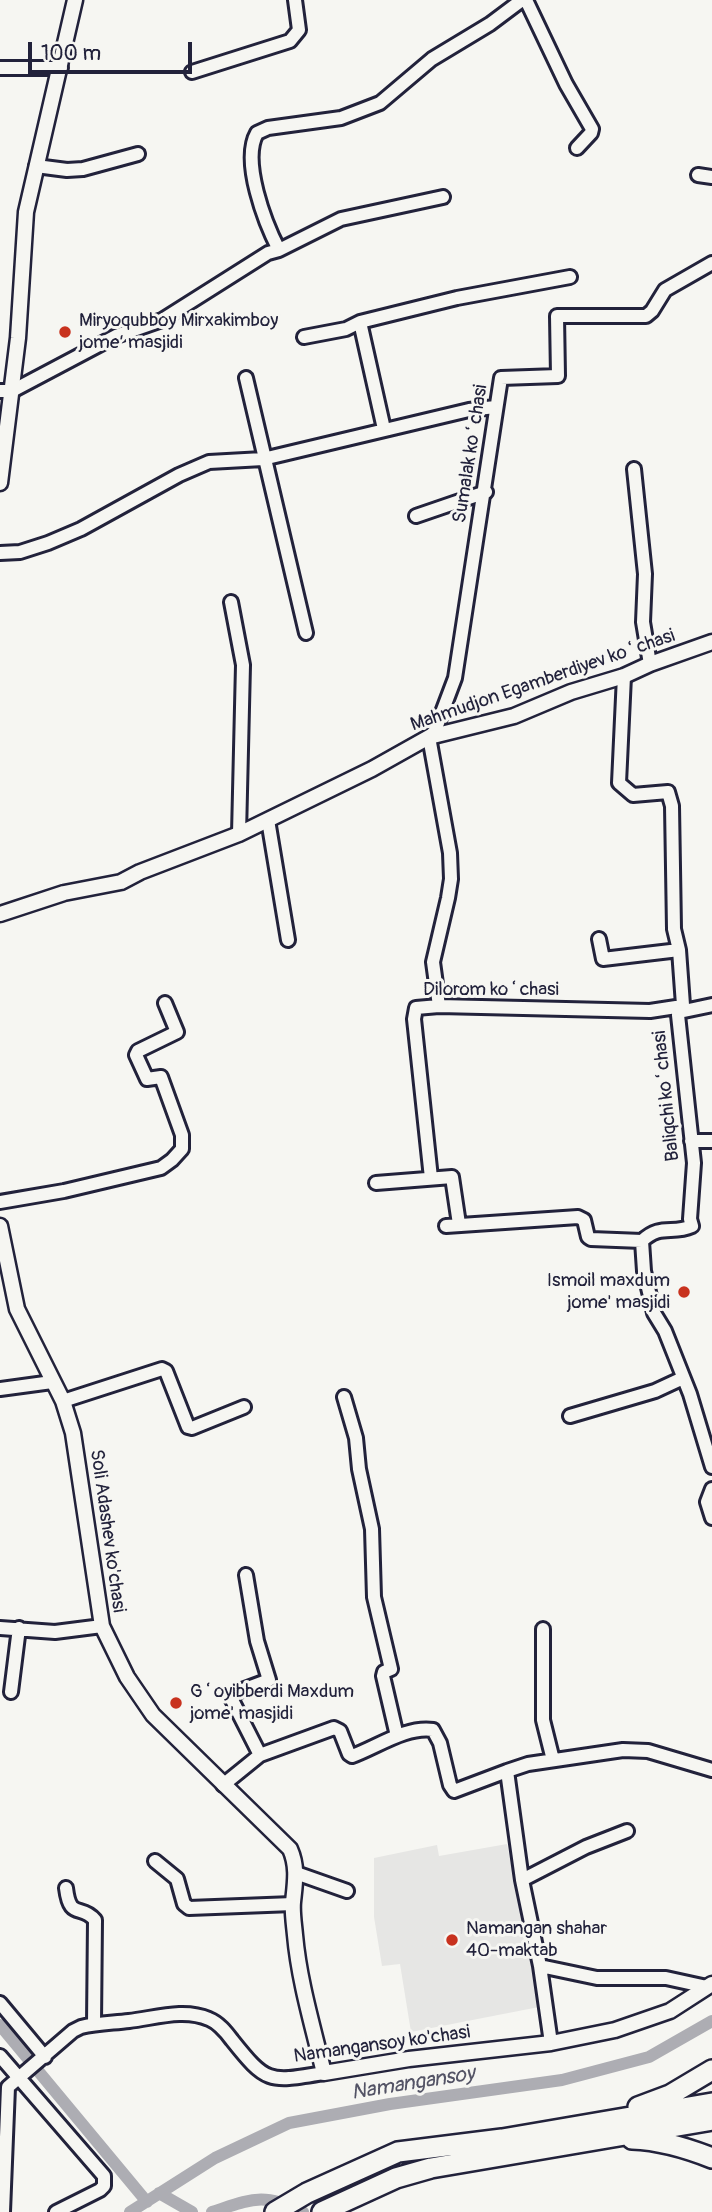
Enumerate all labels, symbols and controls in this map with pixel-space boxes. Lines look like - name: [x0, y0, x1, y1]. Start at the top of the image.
- scale bar: [32, 28, 196, 72]
- text: 100 m: [41, 40, 101, 67]
- place label: Miryoqubboy Mirxakimboy jome’ masjidi: [79, 310, 278, 354]
- marker: Miryoqubboy Mirxakimboy jome’ masjidi: [57, 324, 73, 340]
- street label: Sumalak koʻchasi: [449, 383, 493, 525]
- street label: Mahmudjon Egamberdiyev koʻchasi: [408, 625, 678, 737]
- street label: Dilorom koʻchasi: [423, 979, 559, 1001]
- street label: Baliqchi koʻchasi: [649, 1029, 685, 1163]
- place label: Ismoil maxdum jome' masjidi: [547, 1270, 670, 1314]
- marker: Ismoil maxdum jome' masjidi: [676, 1284, 692, 1300]
- street label: Soli Adashev ko'chasi: [84, 1448, 130, 1614]
- place label: Gʻoyibberdi Maxdum jome' masjidi: [190, 1681, 354, 1725]
- marker: Gʻoyibberdi Maxdum jome' masjidi: [168, 1695, 184, 1711]
- place label: Namangan shahar 40-maktab: [466, 1918, 607, 1962]
- marker: Namangan shahar 40-maktab: [444, 1932, 460, 1948]
- street label: Namangansoy ko'chasi: [292, 2021, 472, 2069]
- water label: Namangansoy: [350, 2062, 476, 2106]

